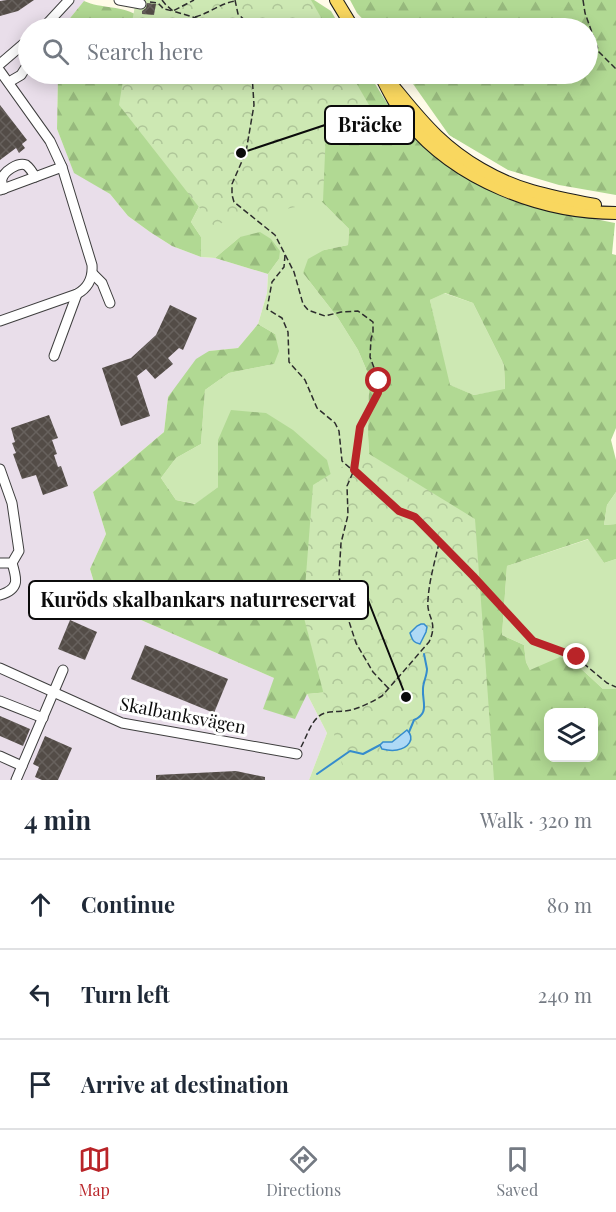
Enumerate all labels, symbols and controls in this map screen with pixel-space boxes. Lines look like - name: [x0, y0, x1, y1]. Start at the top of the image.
- search box: [18, 18, 598, 84]
- icon: search: [39, 35, 72, 68]
- text: Search here: [87, 36, 203, 66]
- callout: Bräcke: [325, 106, 414, 144]
- text: Bräcke: [338, 110, 402, 137]
- route start: [365, 367, 391, 393]
- callout: Kuröds skalbankars naturreservat: [29, 581, 368, 619]
- text: Kuröds skalbankars naturreservat: [40, 585, 357, 612]
- route end: [563, 643, 589, 669]
- street label: Skalbanksvägen: [118, 691, 248, 739]
- map controls: [544, 708, 598, 762]
- button: layers: [544, 708, 598, 762]
- text: 4 min: [24, 802, 91, 837]
- text: Walk · 320 m: [480, 806, 592, 833]
- icon: ahead: [24, 888, 57, 921]
- text: Continue: [81, 889, 175, 919]
- text: 80 m: [547, 891, 592, 918]
- icon: left: [24, 978, 57, 1011]
- text: Turn left: [81, 979, 170, 1009]
- text: 240 m: [538, 981, 592, 1008]
- icon: arrive: [24, 1068, 57, 1101]
- text: Arrive at destination: [81, 1069, 289, 1099]
- tab: Map: [78, 1143, 111, 1200]
- tab: Directions: [266, 1143, 341, 1200]
- tab: Saved: [497, 1143, 538, 1200]

